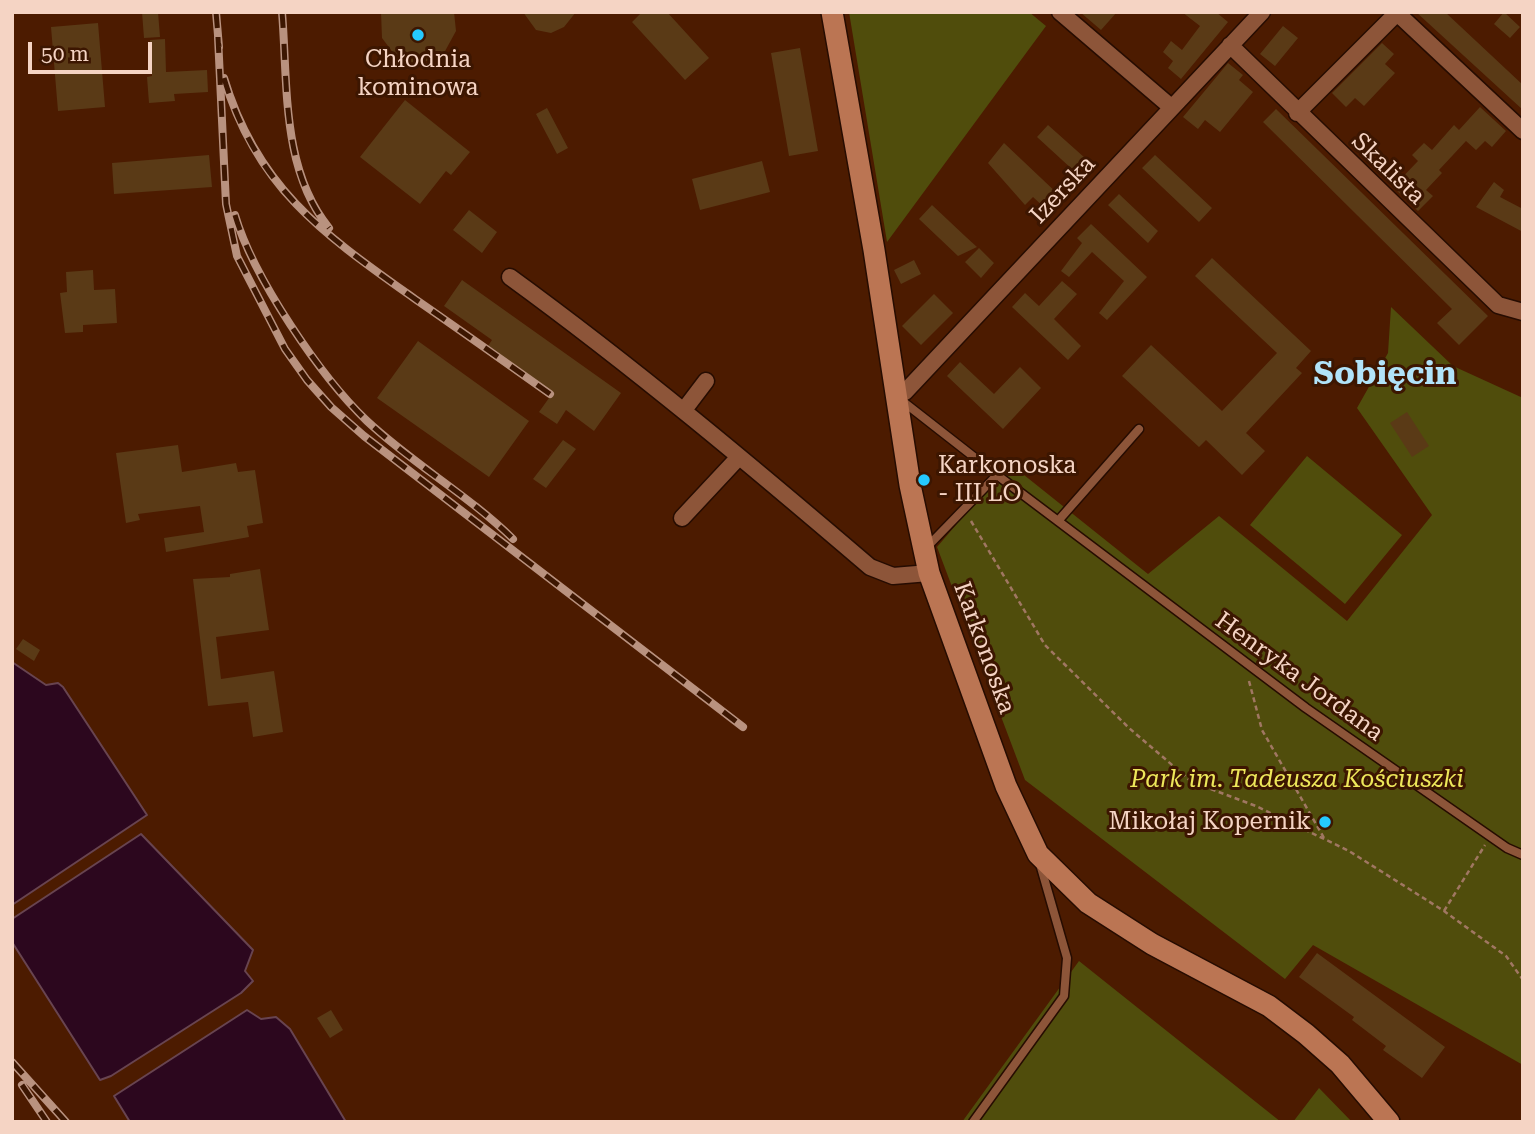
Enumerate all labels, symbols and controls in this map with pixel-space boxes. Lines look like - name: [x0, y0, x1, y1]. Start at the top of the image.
- marker: Chłodnia kominowa: [410, 27, 426, 43]
- scale bar: [32, 28, 156, 72]
- text: 50 m: [41, 42, 89, 66]
- place label: Chłodnia kominowa: [357, 46, 479, 102]
- street label: Skalista: [1345, 127, 1431, 211]
- street label: Izerska: [1024, 150, 1102, 230]
- district label: Sobięcin: [1314, 356, 1456, 394]
- place label: Karkonoska - III LO: [938, 452, 1076, 508]
- marker: Karkonoska - III LO: [916, 472, 932, 488]
- street label: Karkonoska: [947, 578, 1021, 718]
- street label: Henryka Jordana: [1209, 606, 1389, 748]
- park label: Park im. Tadeusza Kościuszki: [1130, 766, 1464, 794]
- place label: Mikołaj Kopernik: [1109, 808, 1311, 836]
- marker: Mikołaj Kopernik: [1317, 814, 1333, 830]

